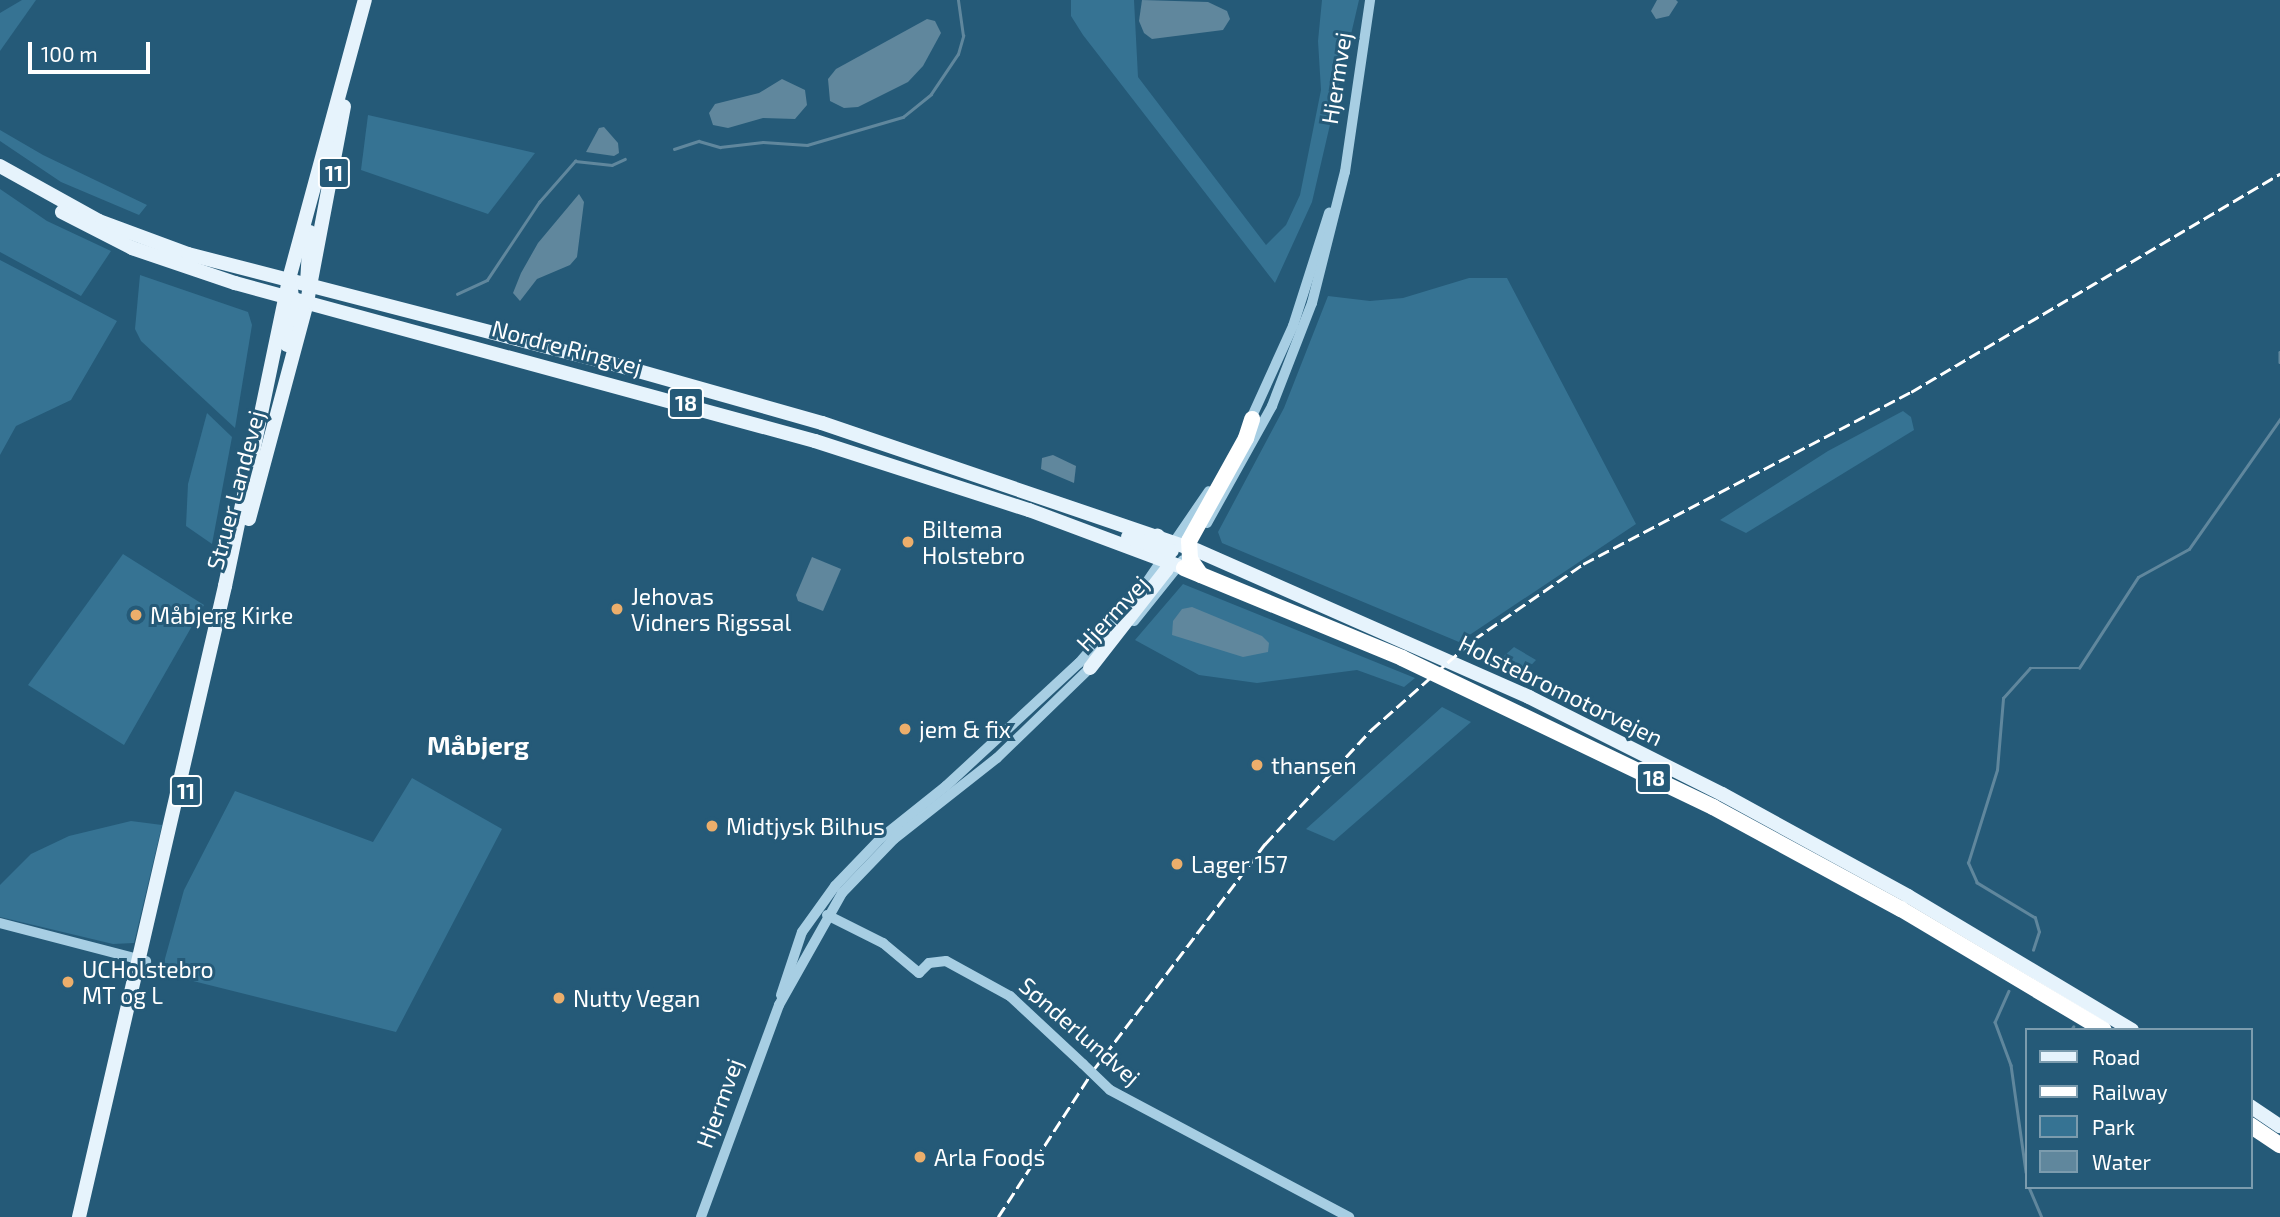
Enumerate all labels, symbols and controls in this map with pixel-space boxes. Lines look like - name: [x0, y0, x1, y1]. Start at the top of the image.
- scale bar: [32, 28, 154, 72]
- street label: Hjermvej: [1315, 30, 1357, 126]
- text: 100 m: [41, 41, 98, 66]
- road number: 11: [316, 156, 352, 190]
- street label: Nordre Ringvej: [489, 314, 645, 380]
- road number: 18: [667, 386, 705, 420]
- street label: Struer Landevej: [200, 407, 270, 573]
- place label: Biltema Holstebro: [922, 515, 1025, 569]
- marker: Biltema Holstebro: [900, 534, 916, 550]
- street label: Hjermvej: [1070, 570, 1154, 656]
- place label: Jehovas Vidners Rigssal: [631, 582, 791, 636]
- place label: Måbjerg Kirke: [150, 601, 293, 629]
- marker: Jehovas Vidners Rigssal: [609, 601, 625, 617]
- marker: Måbjerg Kirke: [128, 607, 144, 623]
- street label: Holstebromotorvejen: [1455, 629, 1667, 751]
- place label: jem & fix: [919, 715, 1011, 743]
- marker: jem & fix: [897, 721, 913, 737]
- district label: Måbjerg: [427, 729, 529, 761]
- place label: thansen: [1271, 751, 1357, 779]
- marker: thansen: [1249, 757, 1265, 773]
- road number: 18: [1635, 760, 1673, 796]
- road number: 11: [168, 774, 204, 808]
- place label: Midtjysk Bilhus: [726, 812, 885, 840]
- marker: Midtjysk Bilhus: [704, 818, 720, 834]
- place label: Lager 157: [1191, 850, 1288, 878]
- marker: Lager 157: [1169, 856, 1185, 872]
- place label: UCHolstebro MT og L: [82, 955, 214, 1009]
- street label: Sønderlundvej: [1014, 971, 1146, 1091]
- marker: UCHolstebro MT og L: [60, 974, 76, 990]
- place label: Nutty Vegan: [573, 984, 701, 1012]
- marker: Nutty Vegan: [551, 990, 567, 1006]
- legend: [2024, 1028, 2252, 1189]
- text: Road: [2092, 1044, 2140, 1069]
- street label: Hjermvej: [690, 1055, 748, 1151]
- text: Railway: [2092, 1079, 2168, 1104]
- text: Park: [2092, 1114, 2135, 1139]
- place label: Arla Foods: [934, 1143, 1045, 1171]
- marker: Arla Foods: [912, 1149, 928, 1165]
- text: Water: [2092, 1149, 2151, 1174]

